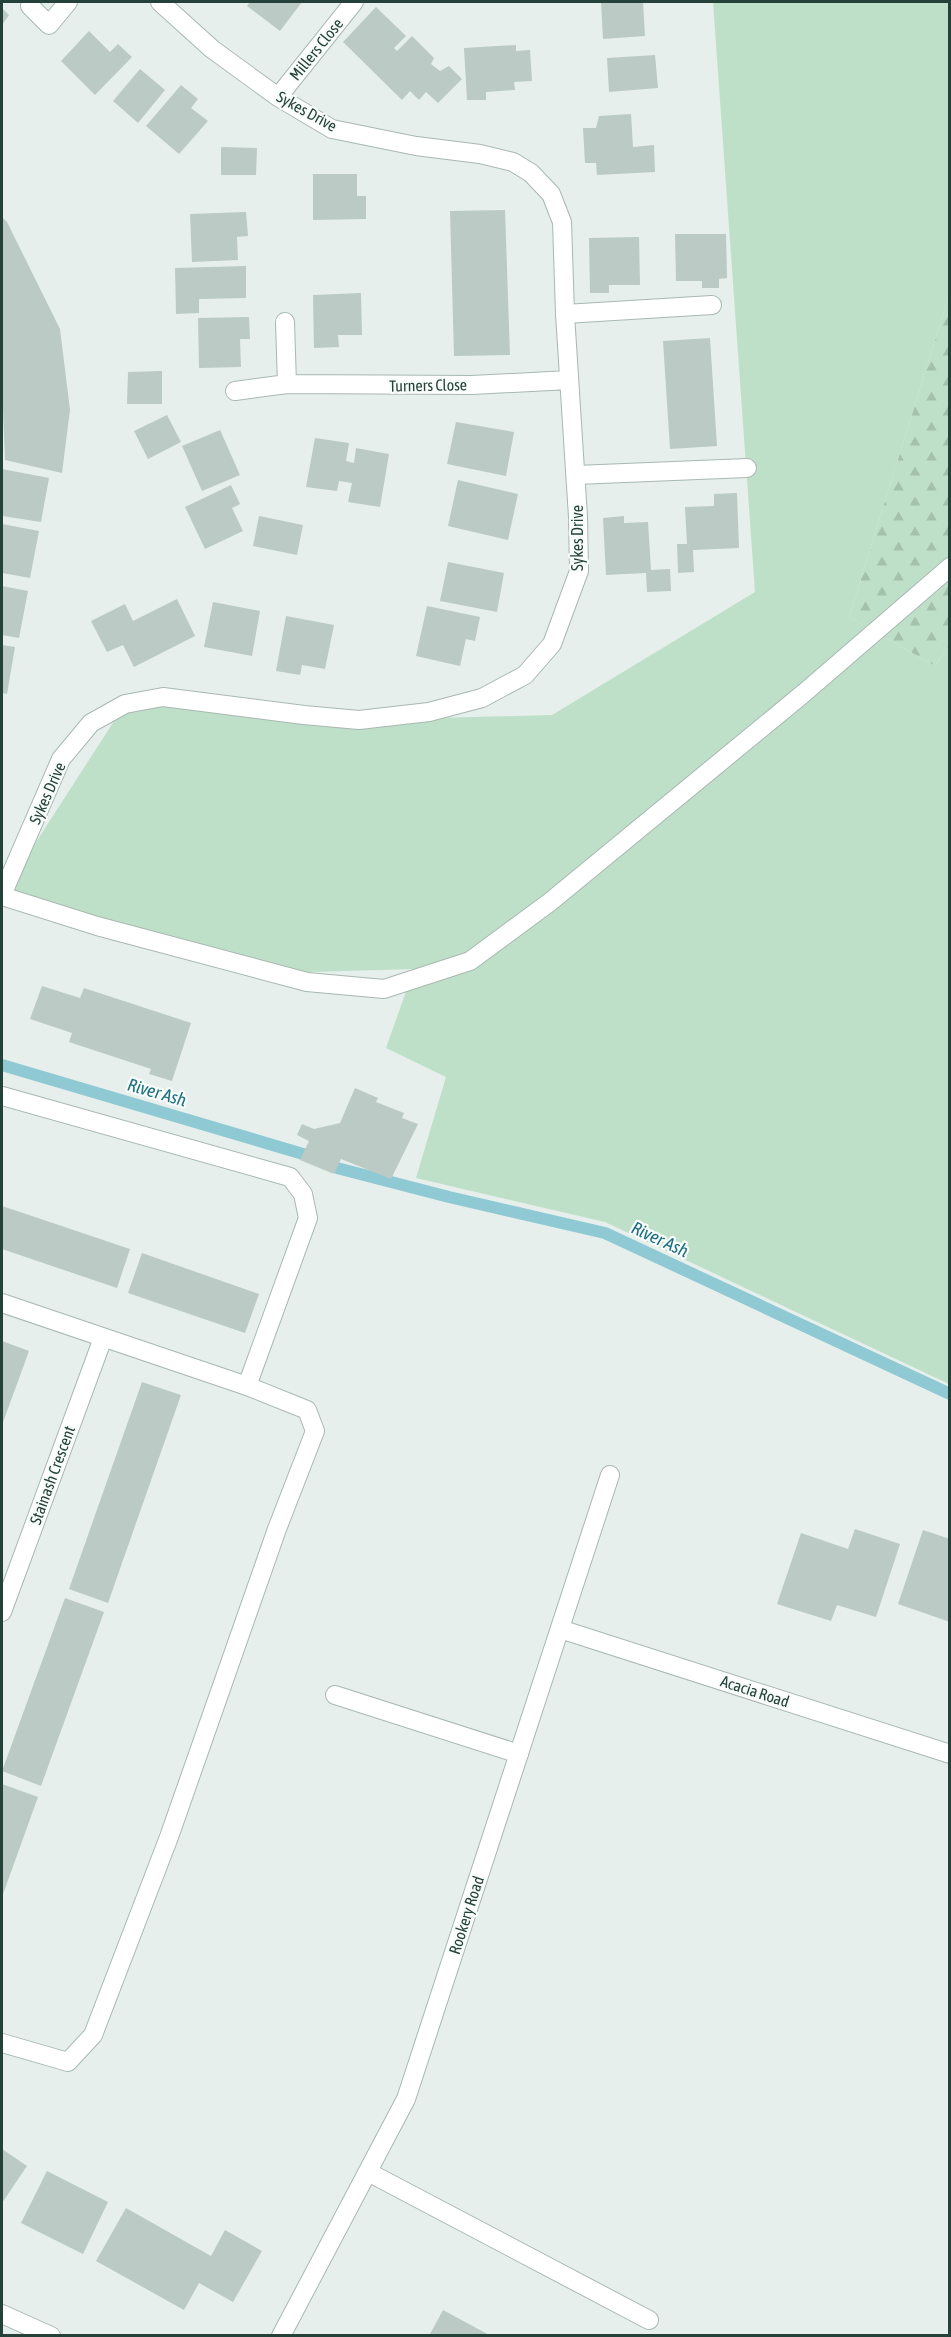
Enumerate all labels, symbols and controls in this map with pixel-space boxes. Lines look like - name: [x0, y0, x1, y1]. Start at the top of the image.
- street label: Millers Close: [286, 14, 346, 84]
- street label: Sykes Drive: [273, 87, 340, 136]
- street label: Turners Close: [389, 375, 467, 395]
- street label: Sykes Drive: [568, 505, 587, 571]
- street label: Sykes Drive: [25, 759, 70, 827]
- water label: River Ash: [125, 1074, 189, 1110]
- water label: River Ash: [628, 1217, 692, 1261]
- street label: Stainash Crescent: [26, 1423, 78, 1527]
- street label: Acacia Road: [718, 1671, 792, 1711]
- street label: Rookery Road: [445, 1874, 488, 1957]

